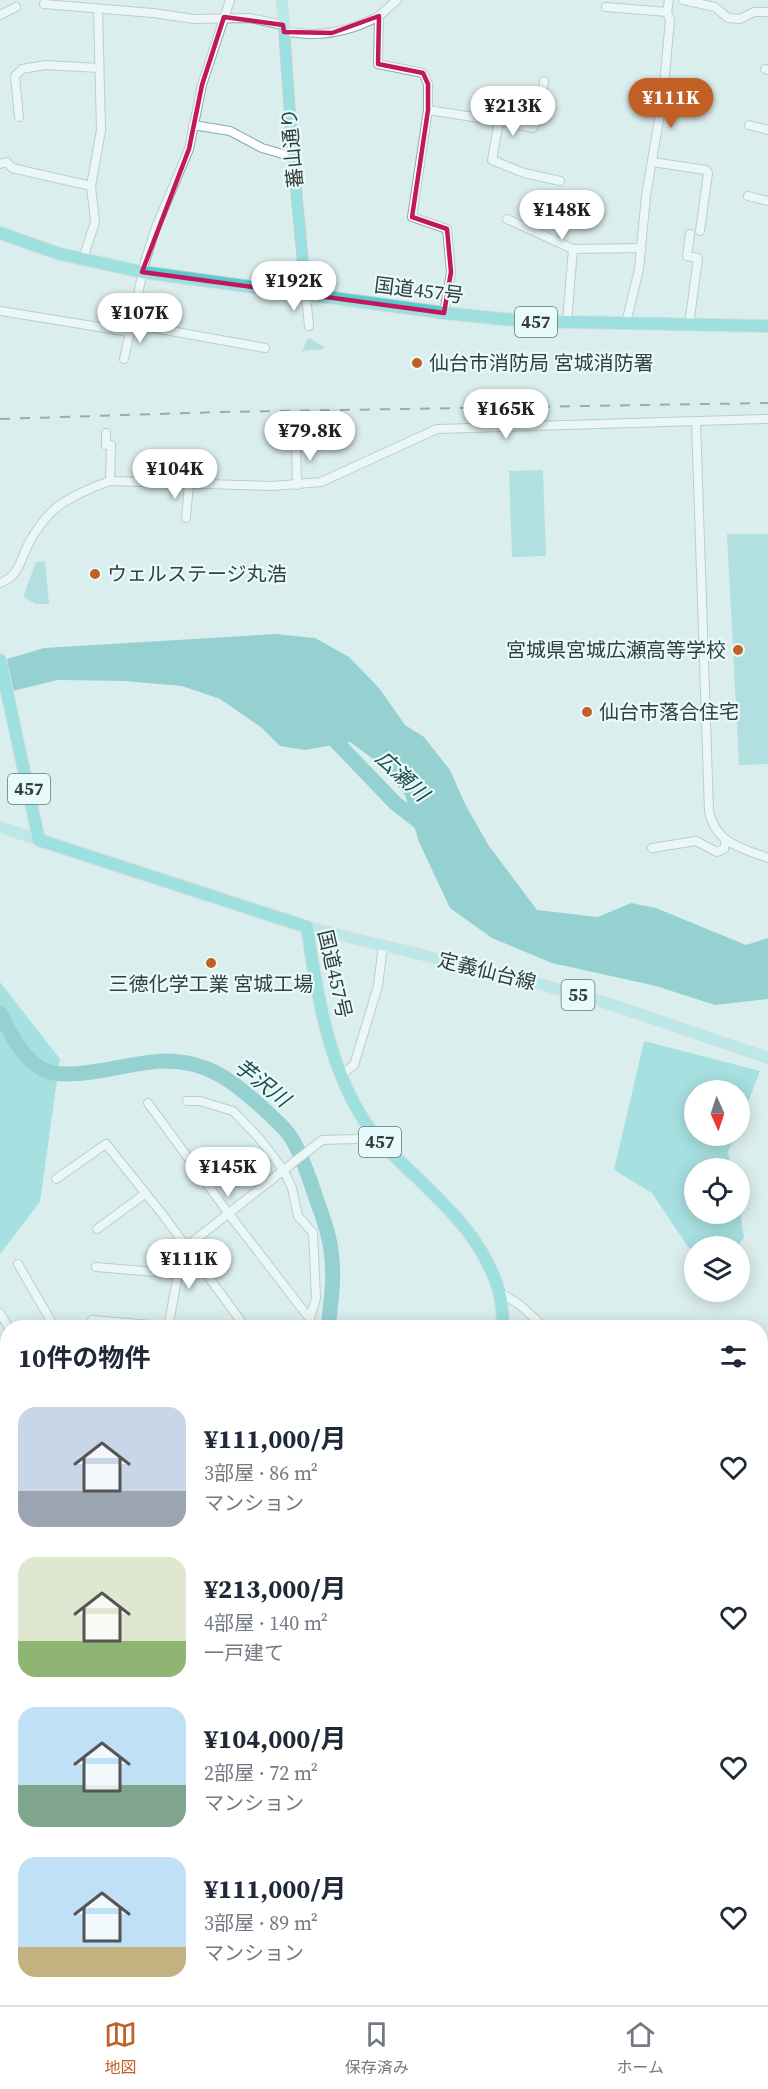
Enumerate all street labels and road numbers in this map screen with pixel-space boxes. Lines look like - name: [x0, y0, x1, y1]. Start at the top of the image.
- street label: 蕃山通り: [275, 107, 309, 189]
- street label: 国道457号: [373, 271, 465, 309]
- road number: 457: [515, 307, 557, 337]
- road number: 457: [8, 774, 50, 804]
- street label: 国道457号: [311, 927, 359, 1021]
- street label: 定義仙台線: [435, 945, 539, 997]
- road number: 55: [562, 980, 594, 1010]
- road number: 457: [359, 1127, 401, 1157]

